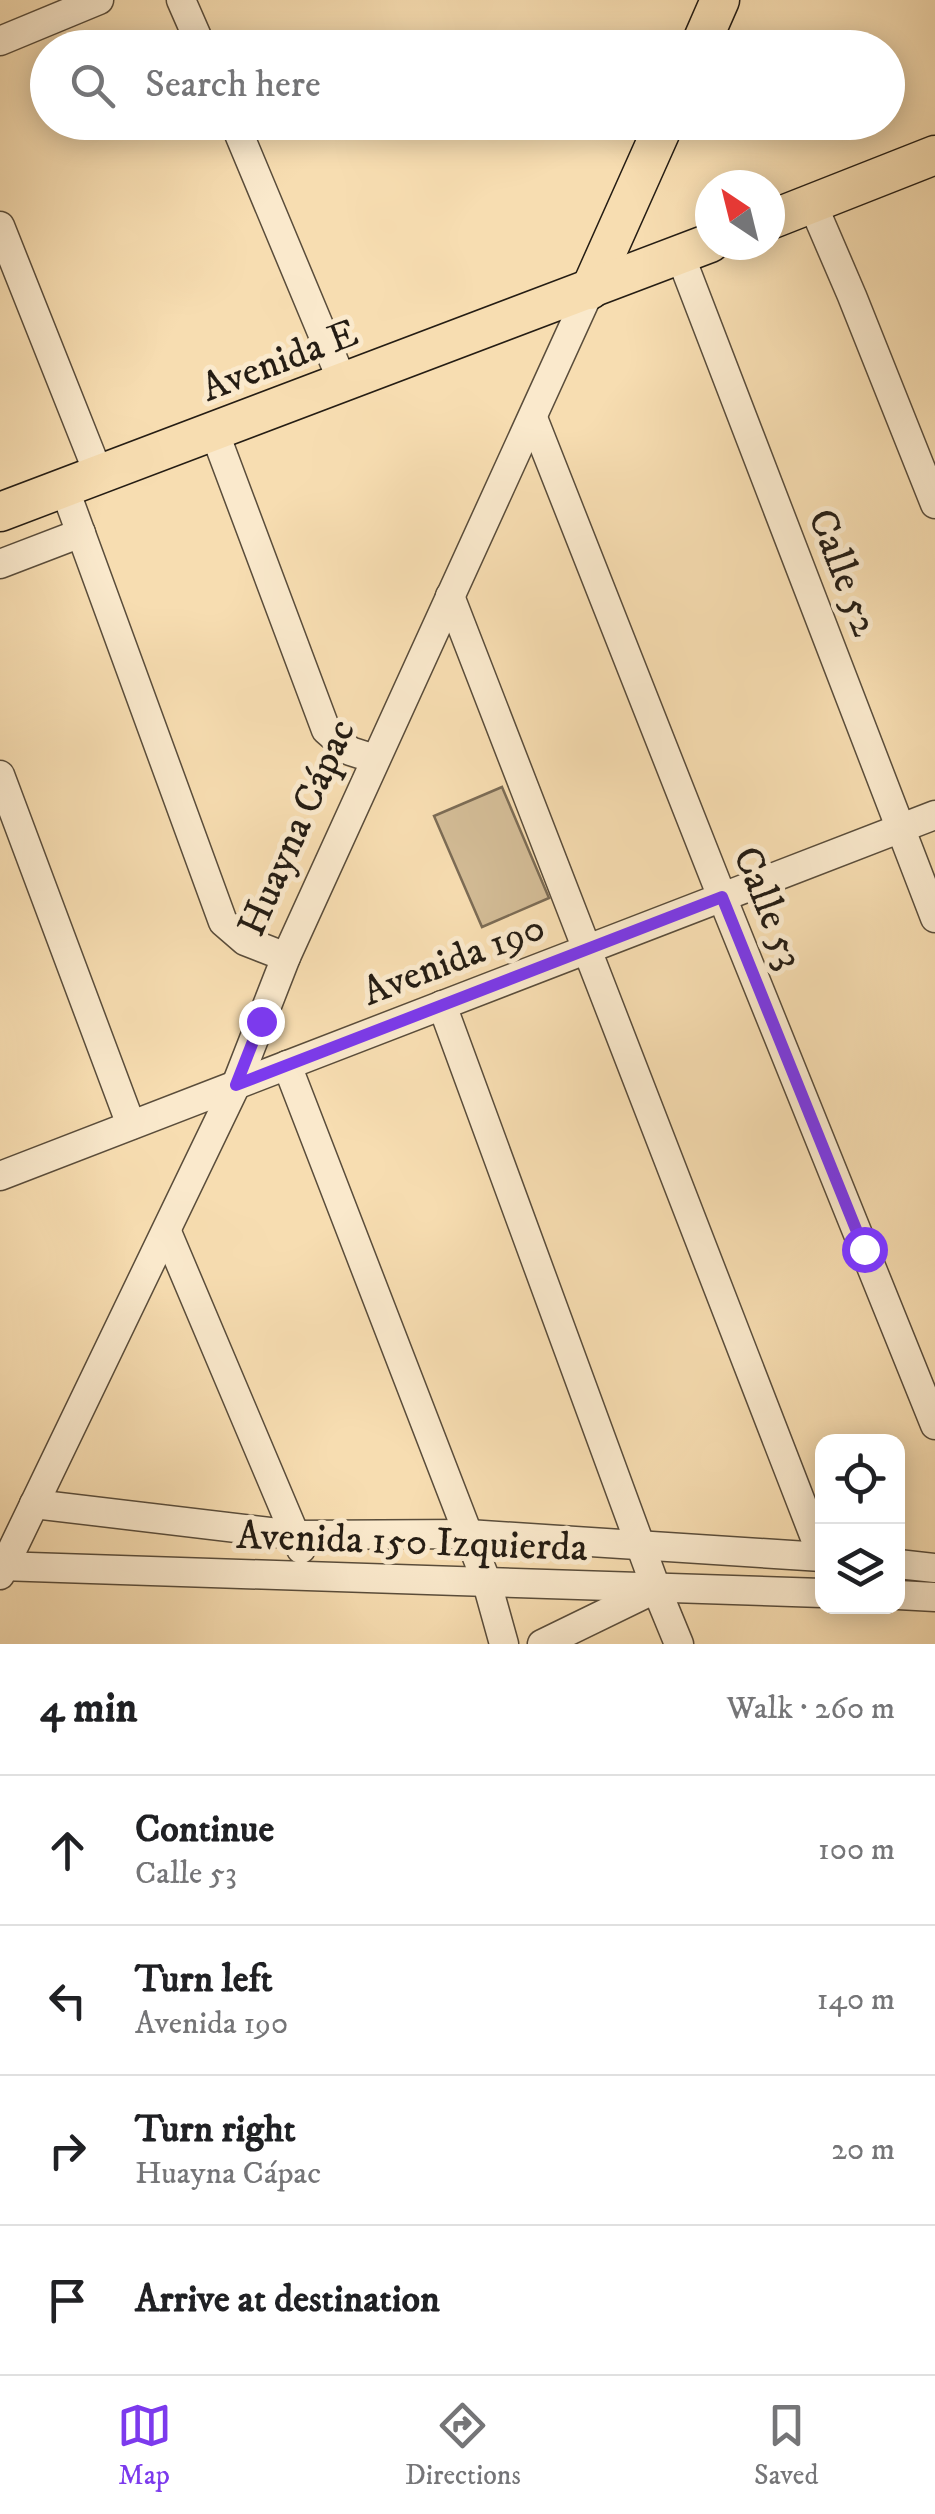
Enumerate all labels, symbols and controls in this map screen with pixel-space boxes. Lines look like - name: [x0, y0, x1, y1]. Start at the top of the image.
- search box: [30, 30, 905, 140]
- icon: search: [65, 58, 120, 113]
- text: Search here: [145, 61, 321, 109]
- north arrow: [695, 170, 785, 260]
- street label: Avenida E: [195, 309, 366, 414]
- street label: Calle 52: [795, 502, 889, 644]
- street label: Huayna Cápac: [228, 712, 368, 945]
- street label: Calle 53: [720, 840, 814, 977]
- street label: Avenida 190: [356, 903, 552, 1018]
- route end: [239, 999, 285, 1045]
- route start: [842, 1227, 888, 1273]
- map controls: [815, 1434, 905, 1614]
- button: locate: [815, 1434, 905, 1524]
- street label: Avenida 150 Izquierda: [235, 1512, 588, 1574]
- button: layers: [815, 1524, 905, 1614]
- text: 4 min: [40, 1683, 138, 1735]
- text: Walk · 260 m: [727, 1689, 895, 1729]
- text: Continue: [135, 1806, 274, 1854]
- icon: ahead: [40, 1823, 95, 1878]
- text: 100 m: [818, 1830, 895, 1870]
- text: Calle 53: [135, 1854, 237, 1894]
- text: Turn left: [135, 1956, 273, 2004]
- icon: left: [40, 1973, 95, 2028]
- text: 140 m: [817, 1980, 895, 2020]
- text: Avenida 190: [135, 2004, 288, 2044]
- text: Turn right: [135, 2106, 296, 2154]
- icon: right: [40, 2123, 95, 2178]
- text: 20 m: [831, 2130, 895, 2170]
- text: Huayna Cápac: [135, 2154, 321, 2194]
- icon: arrive: [40, 2273, 95, 2328]
- text: Arrive at destination: [135, 2276, 440, 2324]
- tab: Map: [117, 2398, 172, 2493]
- tab: Directions: [405, 2398, 521, 2493]
- tab: Saved: [754, 2398, 818, 2493]

